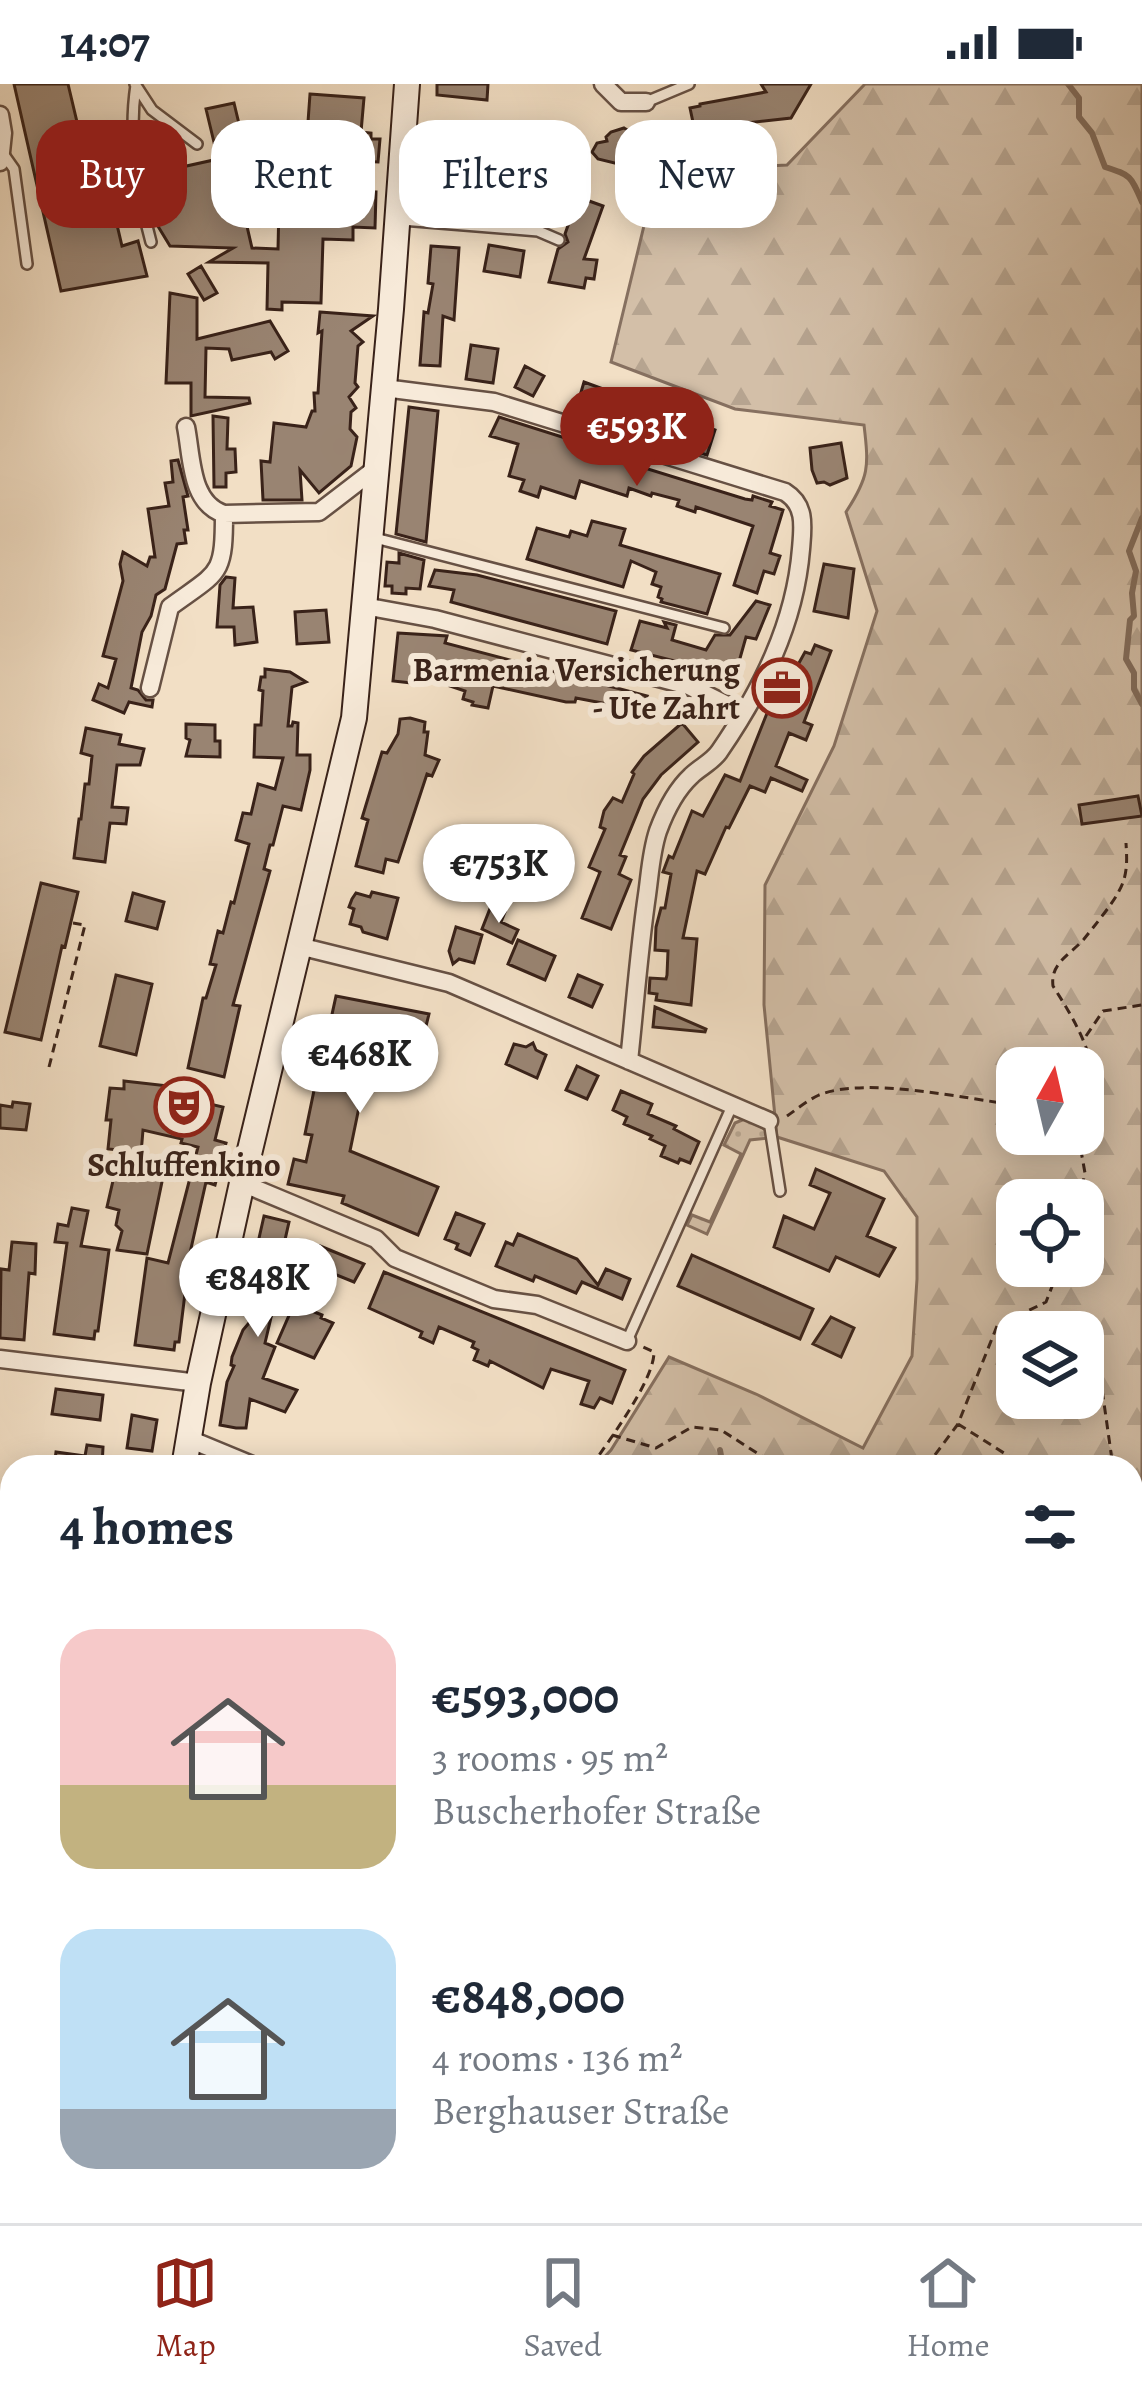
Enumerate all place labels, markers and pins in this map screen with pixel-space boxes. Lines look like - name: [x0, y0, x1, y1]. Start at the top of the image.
- pin: €593K: [553, 387, 721, 489]
- place label: Barmenia Versicherung - Ute Zahrt: [413, 647, 740, 730]
- office icon: Barmenia Versicherung - Ute Zahrt: [751, 657, 813, 719]
- pin: €753K: [415, 824, 583, 926]
- pin: €468K: [276, 1014, 444, 1116]
- theatre icon: Schluffenkino: [153, 1076, 215, 1138]
- place label: Schluffenkino: [87, 1142, 281, 1187]
- pin: €848K: [174, 1238, 342, 1340]

